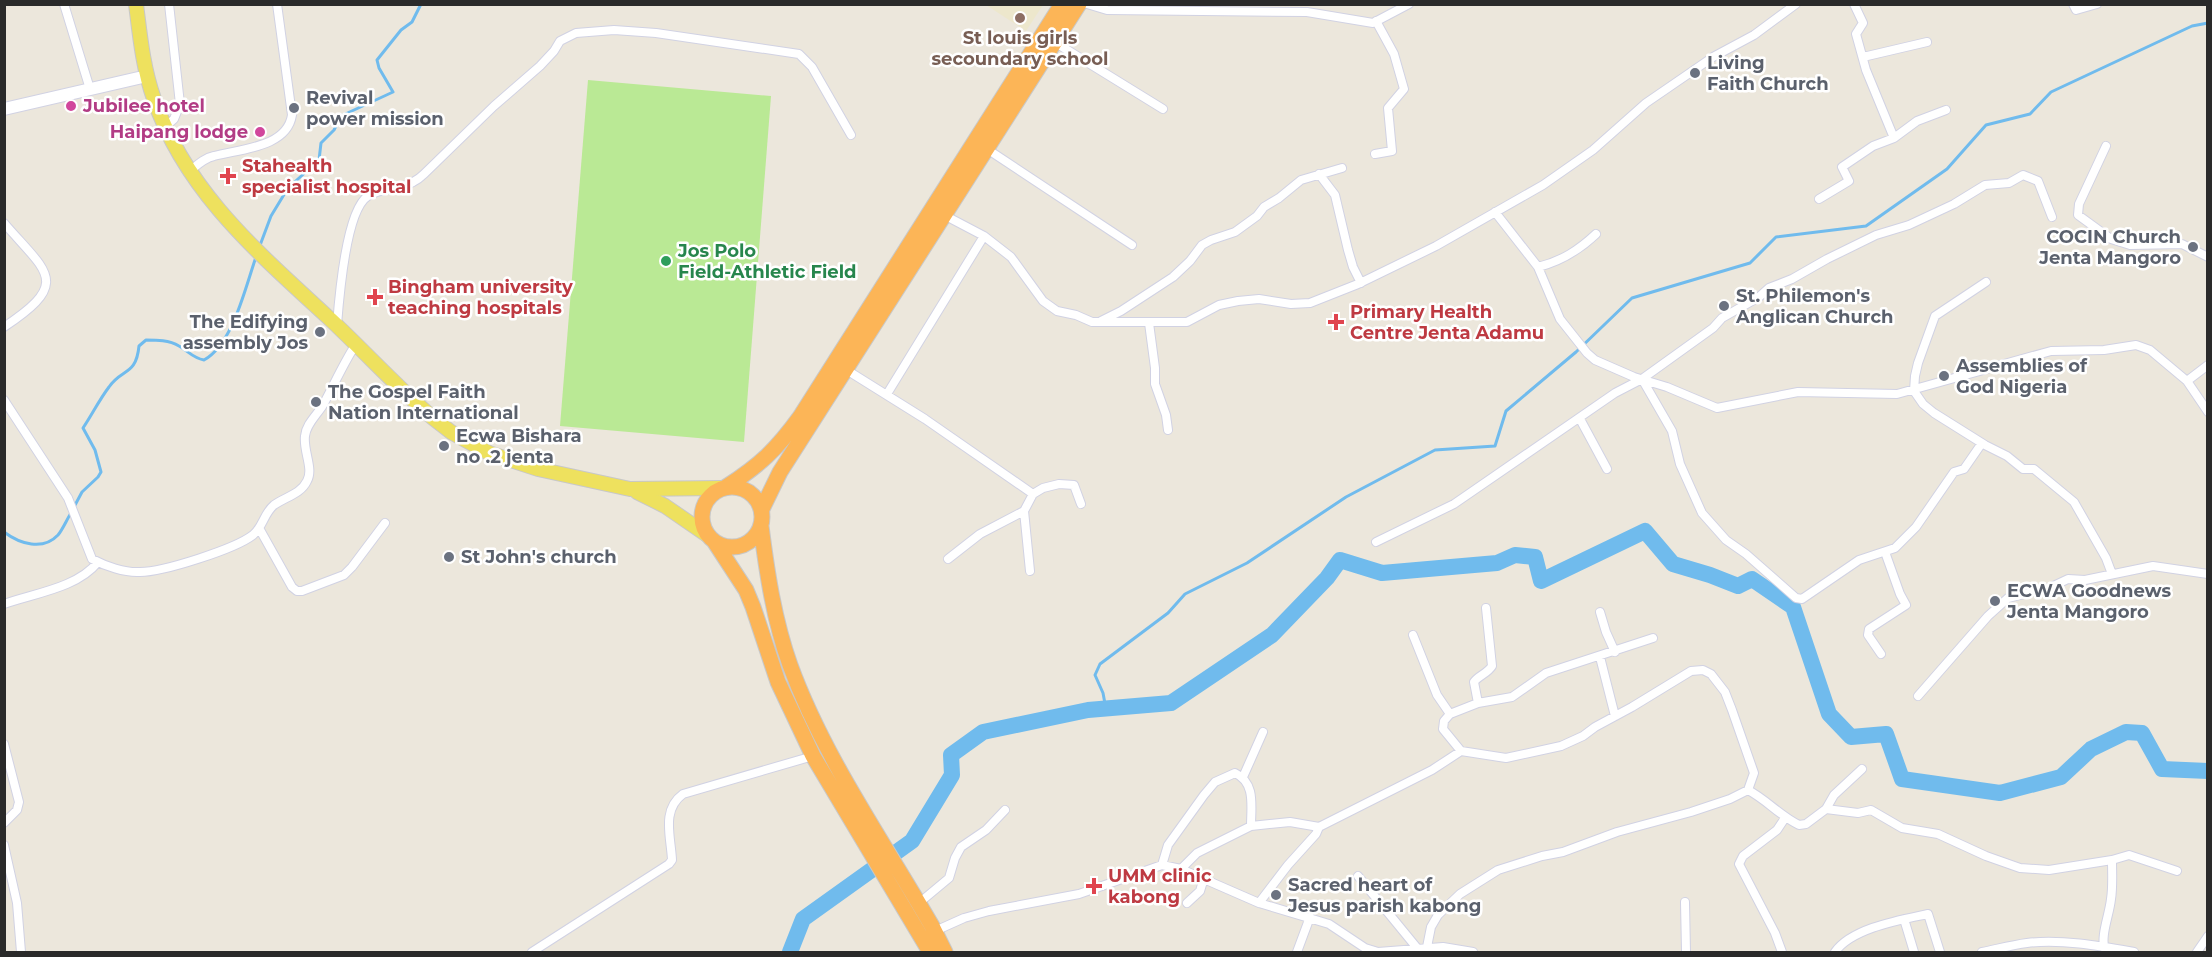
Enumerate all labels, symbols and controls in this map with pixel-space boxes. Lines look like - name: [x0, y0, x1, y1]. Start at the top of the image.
- marker: St louis girls secoundary school: [1013, 11, 1027, 25]
- place label: St louis girls secoundary school: [932, 27, 1108, 70]
- place label: Living Faith Church: [1707, 52, 1829, 95]
- marker: Living Faith Church: [1688, 66, 1702, 80]
- place label: Revival power mission: [306, 87, 444, 130]
- place label: Jubilee hotel: [82, 95, 205, 117]
- marker: Jubilee hotel: [64, 99, 78, 113]
- marker: Revival power mission: [287, 101, 301, 115]
- place label: Haipang lodge: [110, 121, 248, 143]
- marker: Haipang lodge: [253, 125, 267, 139]
- place label: Stahealth specialist hospital: [242, 155, 411, 198]
- marker: Stahealth specialist hospital: [219, 167, 237, 185]
- place label: COCIN Church Jenta Mangoro: [2038, 226, 2181, 269]
- place label: Jos Polo Field-Athletic Field: [677, 240, 857, 283]
- marker: COCIN Church Jenta Mangoro: [2186, 240, 2200, 254]
- marker: Jos Polo Field-Athletic Field: [659, 254, 673, 268]
- place label: Bingham university teaching hospitals: [388, 276, 573, 319]
- place label: St. Philemon's Anglican Church: [1735, 285, 1893, 328]
- marker: Bingham university teaching hospitals: [366, 288, 384, 306]
- marker: St. Philemon's Anglican Church: [1717, 299, 1731, 313]
- place label: Primary Health Centre Jenta Adamu: [1350, 301, 1544, 344]
- place label: The Edifying assembly Jos: [183, 311, 308, 354]
- marker: Primary Health Centre Jenta Adamu: [1327, 313, 1345, 331]
- marker: The Edifying assembly Jos: [313, 325, 327, 339]
- place label: Assemblies of God Nigeria: [1955, 355, 2088, 398]
- marker: Assemblies of God Nigeria: [1937, 369, 1951, 383]
- place label: The Gospel Faith Nation International: [328, 381, 519, 424]
- marker: The Gospel Faith Nation International: [309, 395, 323, 409]
- place label: Ecwa Bishara no .2 jenta: [456, 425, 582, 468]
- marker: Ecwa Bishara no .2 jenta: [437, 439, 451, 453]
- place label: St John's church: [461, 546, 617, 568]
- marker: St John's church: [442, 550, 456, 564]
- place label: ECWA Goodnews Jenta Mangoro: [2006, 580, 2171, 623]
- marker: ECWA Goodnews Jenta Mangoro: [1988, 594, 2002, 608]
- place label: UMM clinic kabong: [1108, 865, 1212, 908]
- place label: Sacred heart of Jesus parish kabong: [1287, 874, 1481, 917]
- marker: UMM clinic kabong: [1085, 877, 1103, 895]
- marker: Sacred heart of Jesus parish kabong: [1269, 888, 1283, 902]

